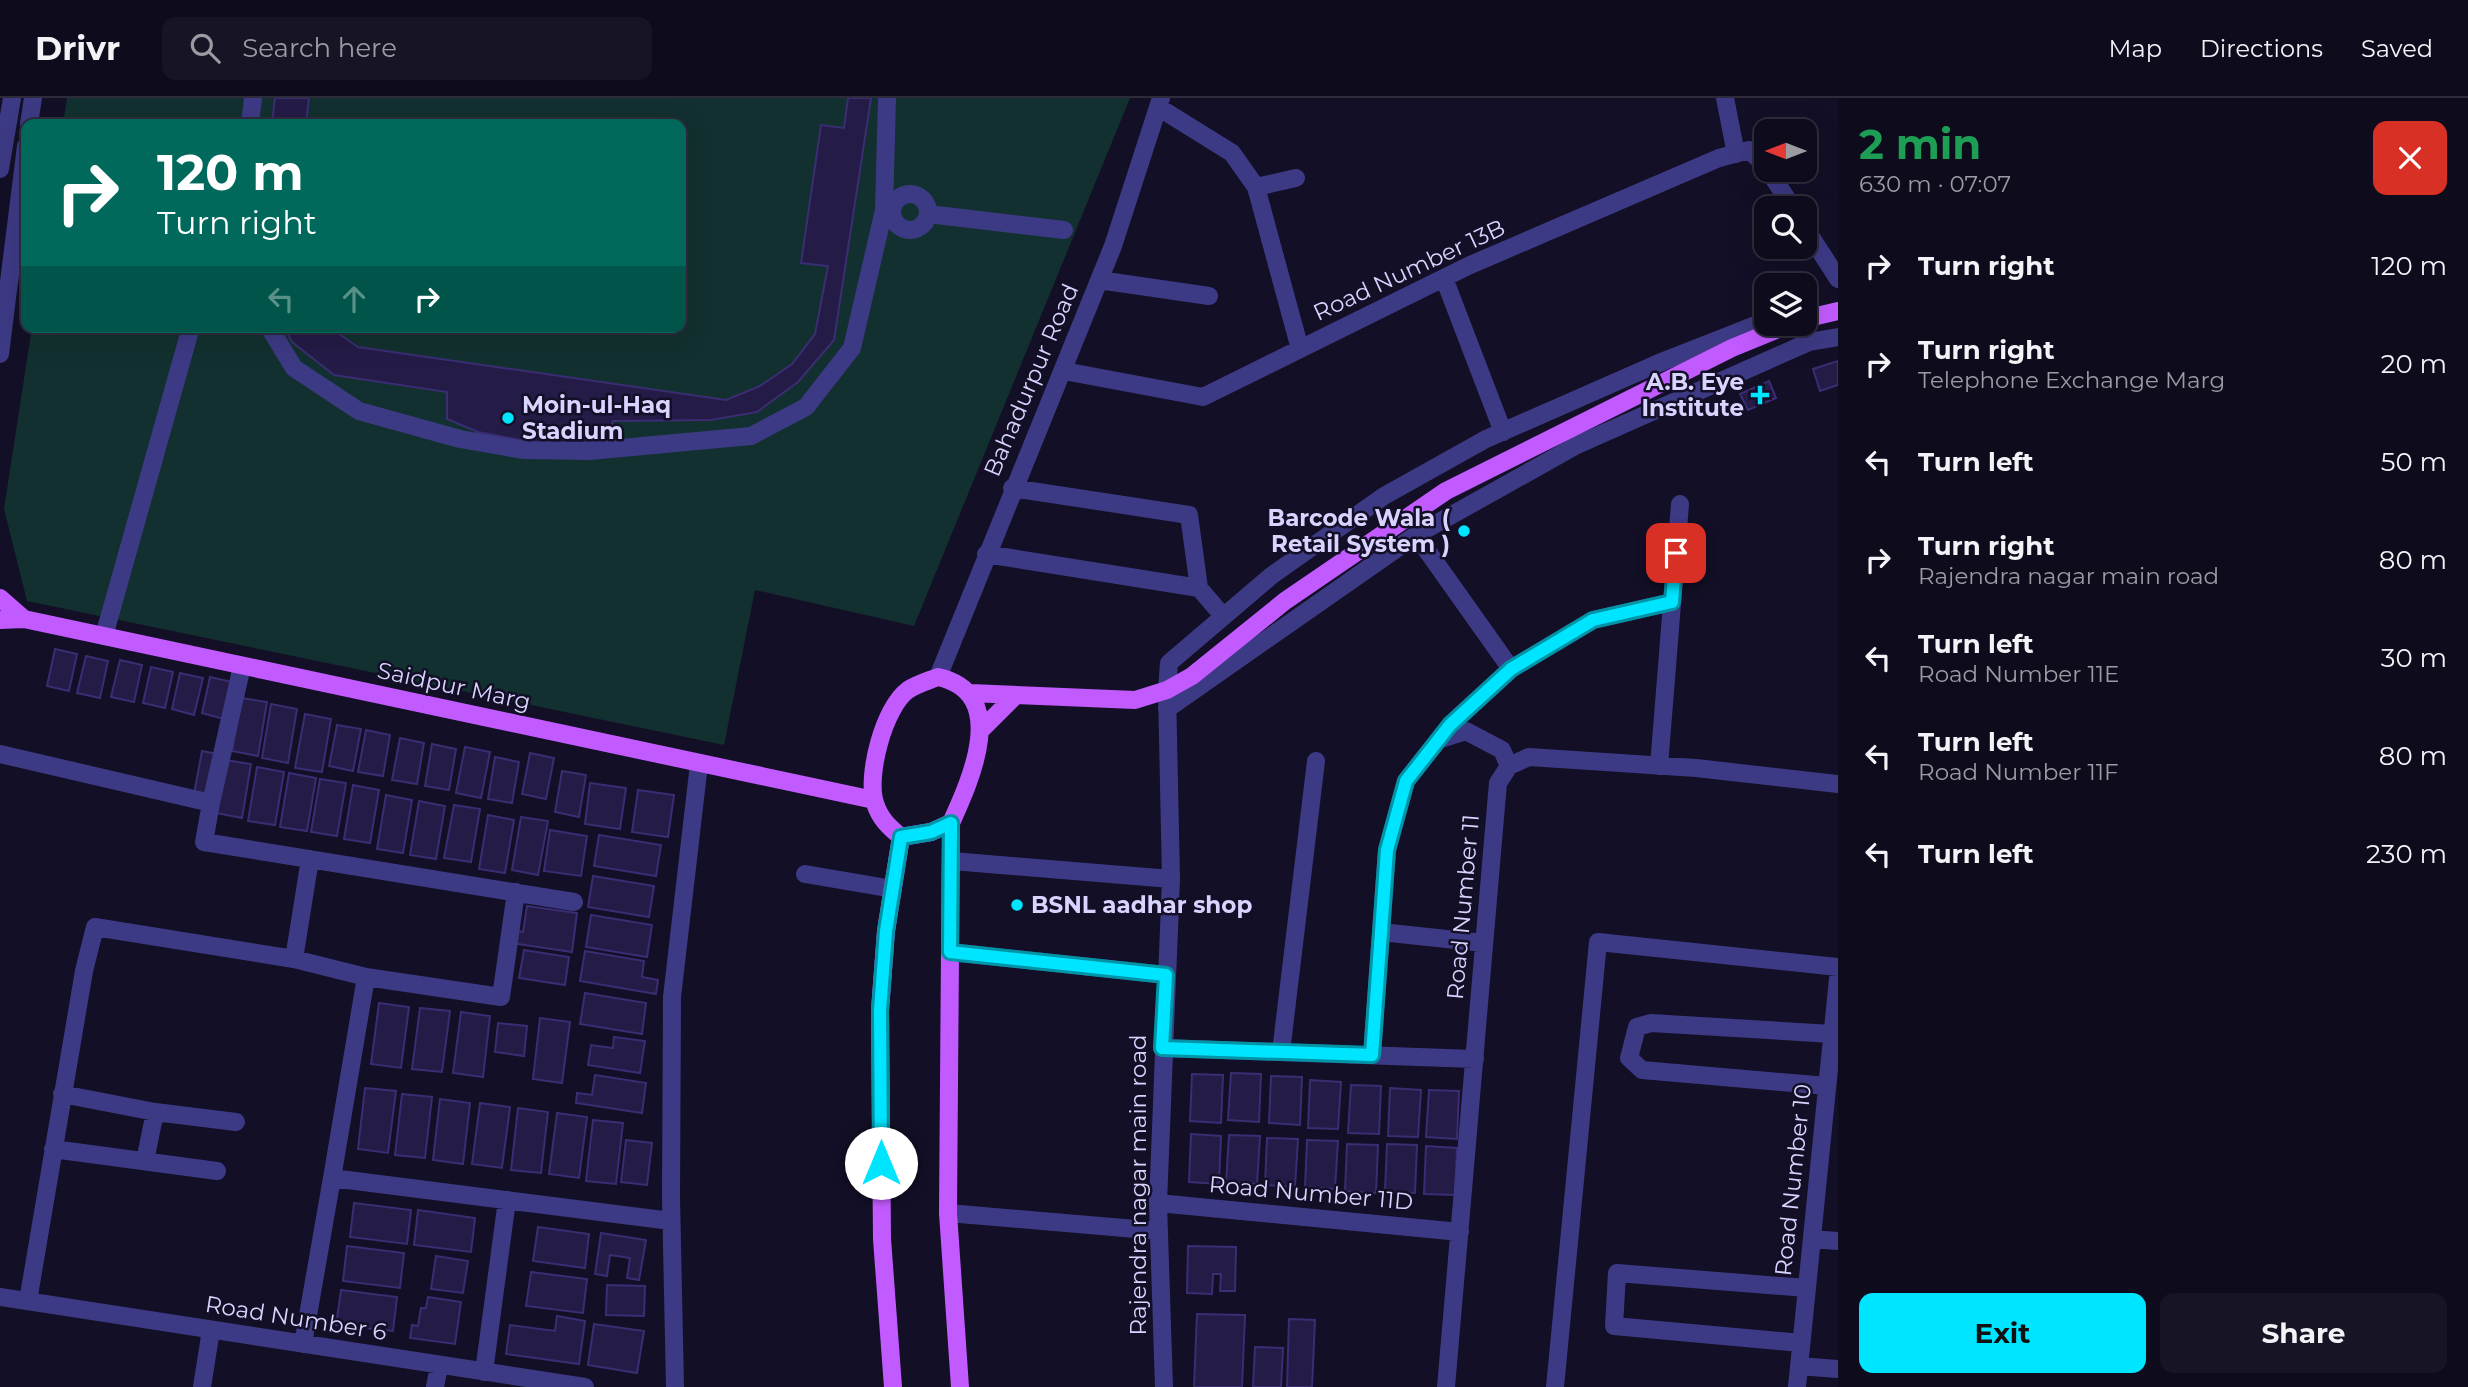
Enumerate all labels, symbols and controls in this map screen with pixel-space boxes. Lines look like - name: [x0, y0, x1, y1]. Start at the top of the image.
- search box: [162, 17, 652, 80]
- text: Drivr: [35, 28, 120, 68]
- icon: search: [186, 29, 224, 67]
- text: Search here: [242, 32, 397, 64]
- text: Map: [2109, 34, 2162, 63]
- text: Directions: [2200, 34, 2323, 63]
- text: Saved: [2361, 34, 2433, 63]
- text: 2 min: [1859, 118, 1981, 170]
- north arrow: [1754, 119, 1816, 182]
- map controls: [1754, 119, 1817, 336]
- button: close: [2373, 121, 2447, 195]
- text: 120 m: [157, 143, 304, 202]
- icon: right: [42, 147, 133, 238]
- text: 630 m · 07:07: [1859, 170, 2011, 198]
- button: search: [1754, 196, 1817, 259]
- text: Turn right: [157, 203, 317, 242]
- street label: Road Number 13B: [1309, 213, 1509, 327]
- icon: right: [1859, 247, 1897, 285]
- text: Turn right: [1918, 250, 2054, 282]
- text: 120 m: [2371, 250, 2447, 282]
- button: layers: [1754, 273, 1817, 336]
- street label: Bahadurpur Road: [978, 279, 1084, 481]
- icon: left: [262, 280, 300, 318]
- icon: ahead: [335, 280, 373, 318]
- icon: right: [408, 280, 446, 318]
- text: Turn right: [1918, 334, 2054, 366]
- icon: right: [1859, 345, 1897, 383]
- text: 20 m: [2381, 348, 2447, 380]
- text: Telephone Exchange Marg: [1918, 366, 2225, 394]
- place label: A.B. Eye Institute: [1641, 368, 1744, 422]
- marker: A.B. Eye Institute: [1750, 385, 1770, 405]
- place label: Moin-ul-Haq Stadium: [522, 391, 671, 445]
- marker: Moin-ul-Haq Stadium: [500, 410, 516, 426]
- icon: left: [1859, 443, 1897, 481]
- text: Turn left: [1918, 446, 2034, 478]
- text: 50 m: [2381, 446, 2447, 478]
- place label: Barcode Wala ( Retail System ): [1268, 504, 1450, 558]
- marker: Barcode Wala ( Retail System ): [1456, 523, 1472, 539]
- pin: [1646, 523, 1706, 583]
- text: Turn right: [1918, 530, 2054, 562]
- icon: arrive: [1657, 534, 1695, 572]
- icon: right: [1859, 541, 1897, 579]
- text: 80 m: [2379, 544, 2447, 576]
- text: Rajendra nagar main road: [1918, 562, 2219, 590]
- text: Turn left: [1918, 628, 2034, 660]
- icon: left: [1859, 639, 1897, 677]
- text: 30 m: [2381, 642, 2447, 674]
- street label: Saidpur Marg: [375, 656, 533, 716]
- text: Road Number 11E: [1918, 660, 2119, 688]
- text: Turn left: [1918, 726, 2034, 758]
- icon: left: [1859, 737, 1897, 775]
- text: 80 m: [2379, 740, 2447, 772]
- text: Road Number 11F: [1918, 758, 2119, 786]
- street label: Road Number 11: [1441, 813, 1485, 1001]
- icon: left: [1859, 835, 1897, 873]
- text: Turn left: [1918, 838, 2034, 870]
- text: 230 m: [2366, 838, 2447, 870]
- place label: BSNL aadhar shop: [1031, 891, 1252, 919]
- marker: BSNL aadhar shop: [1009, 897, 1025, 913]
- street label: Rajendra nagar main road: [1124, 1034, 1152, 1336]
- street label: Road Number 10: [1769, 1083, 1817, 1277]
- position arrow: [844, 1126, 918, 1200]
- street label: Road Number 11D: [1208, 1170, 1414, 1216]
- street label: Road Number 6: [203, 1290, 389, 1346]
- button: Exit: [1859, 1293, 2146, 1373]
- button: Share: [2160, 1293, 2447, 1373]

